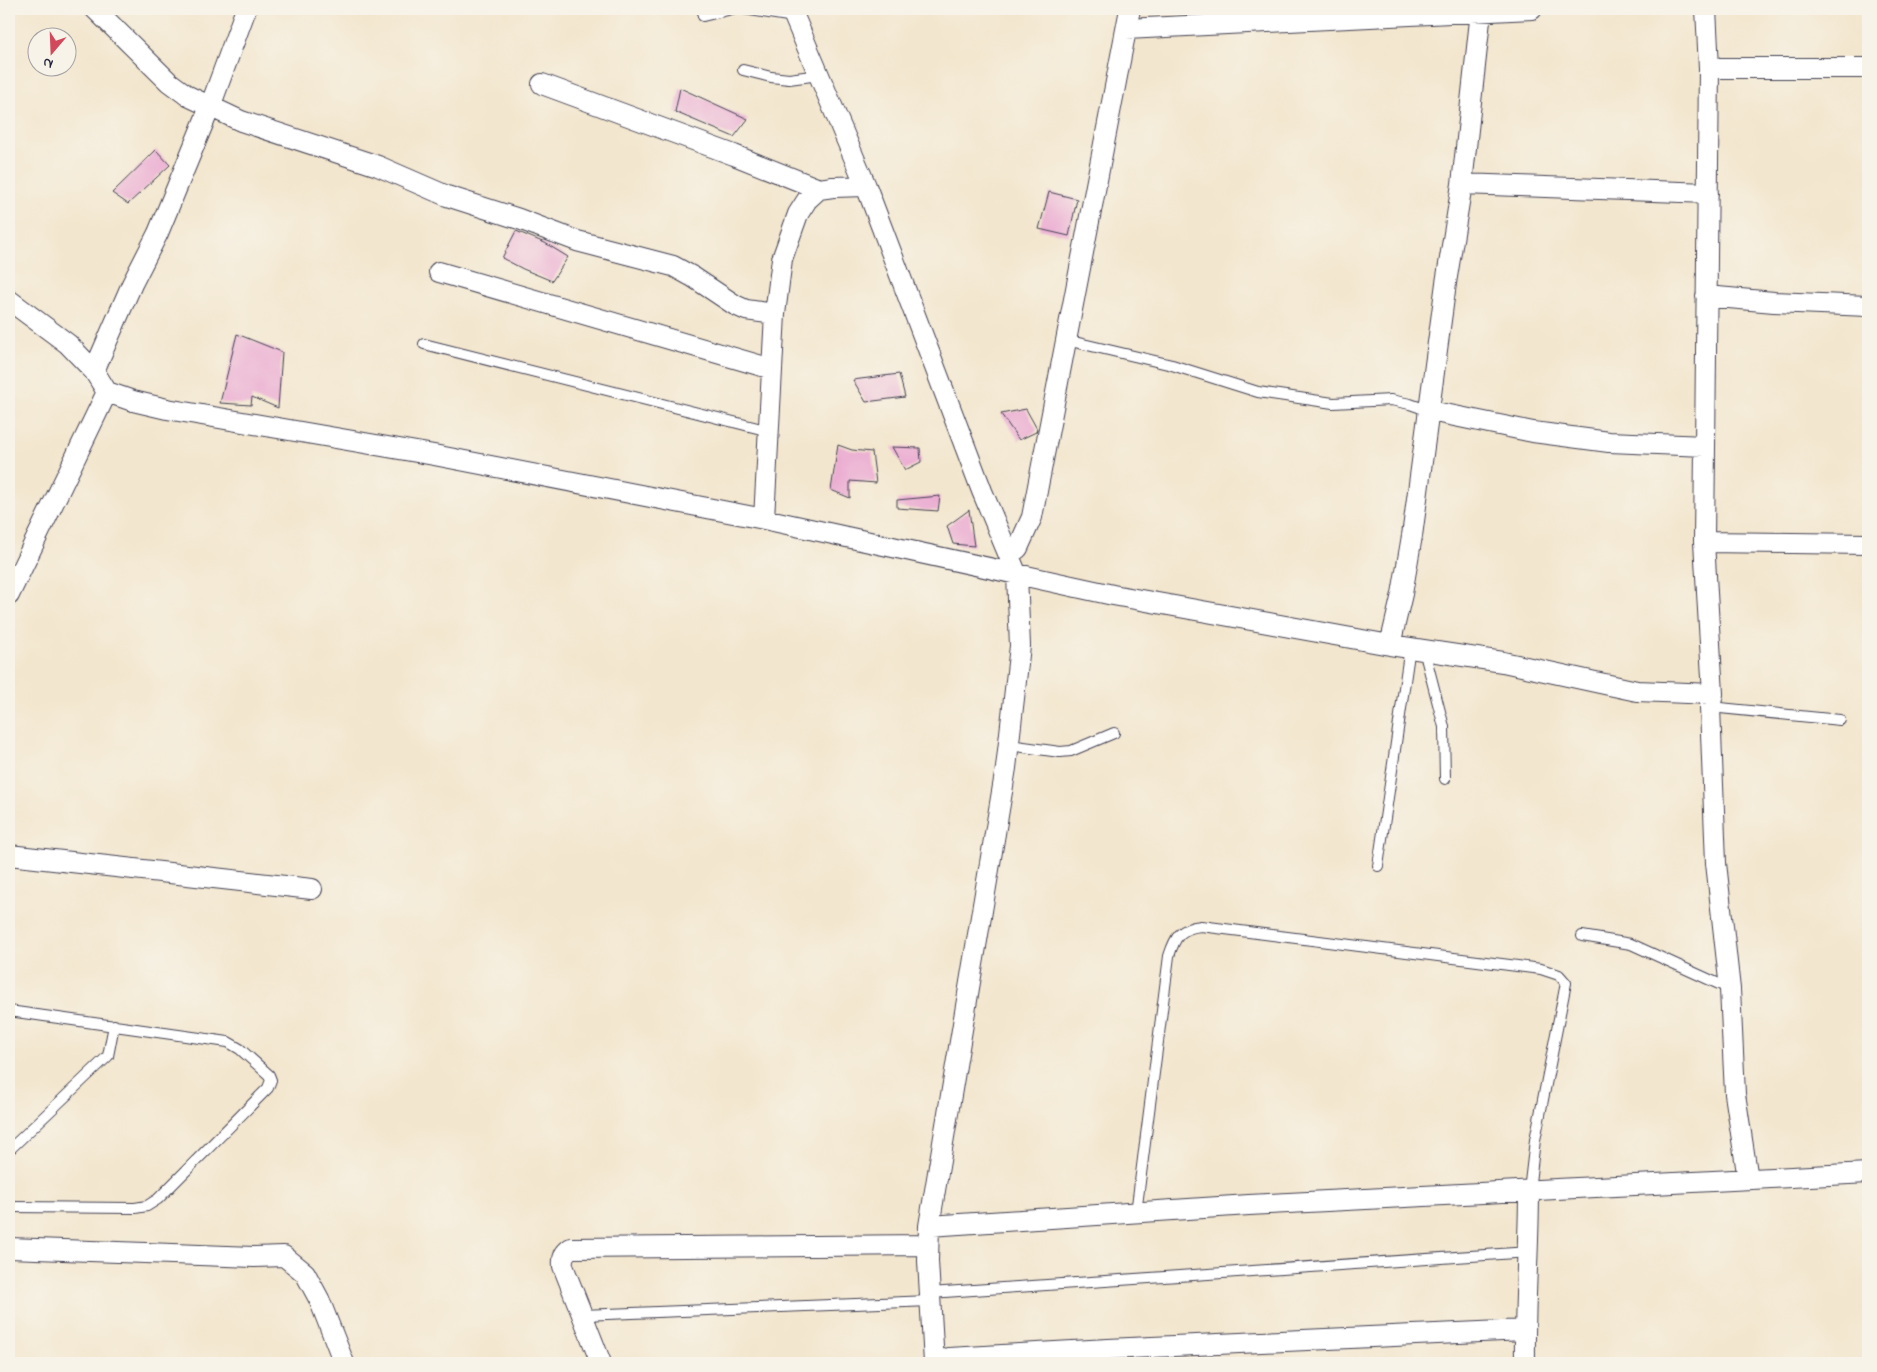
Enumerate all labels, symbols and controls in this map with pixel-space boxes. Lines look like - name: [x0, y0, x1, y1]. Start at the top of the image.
- north arrow: [28, 28, 78, 78]
- text: N: [40, 51, 56, 74]

